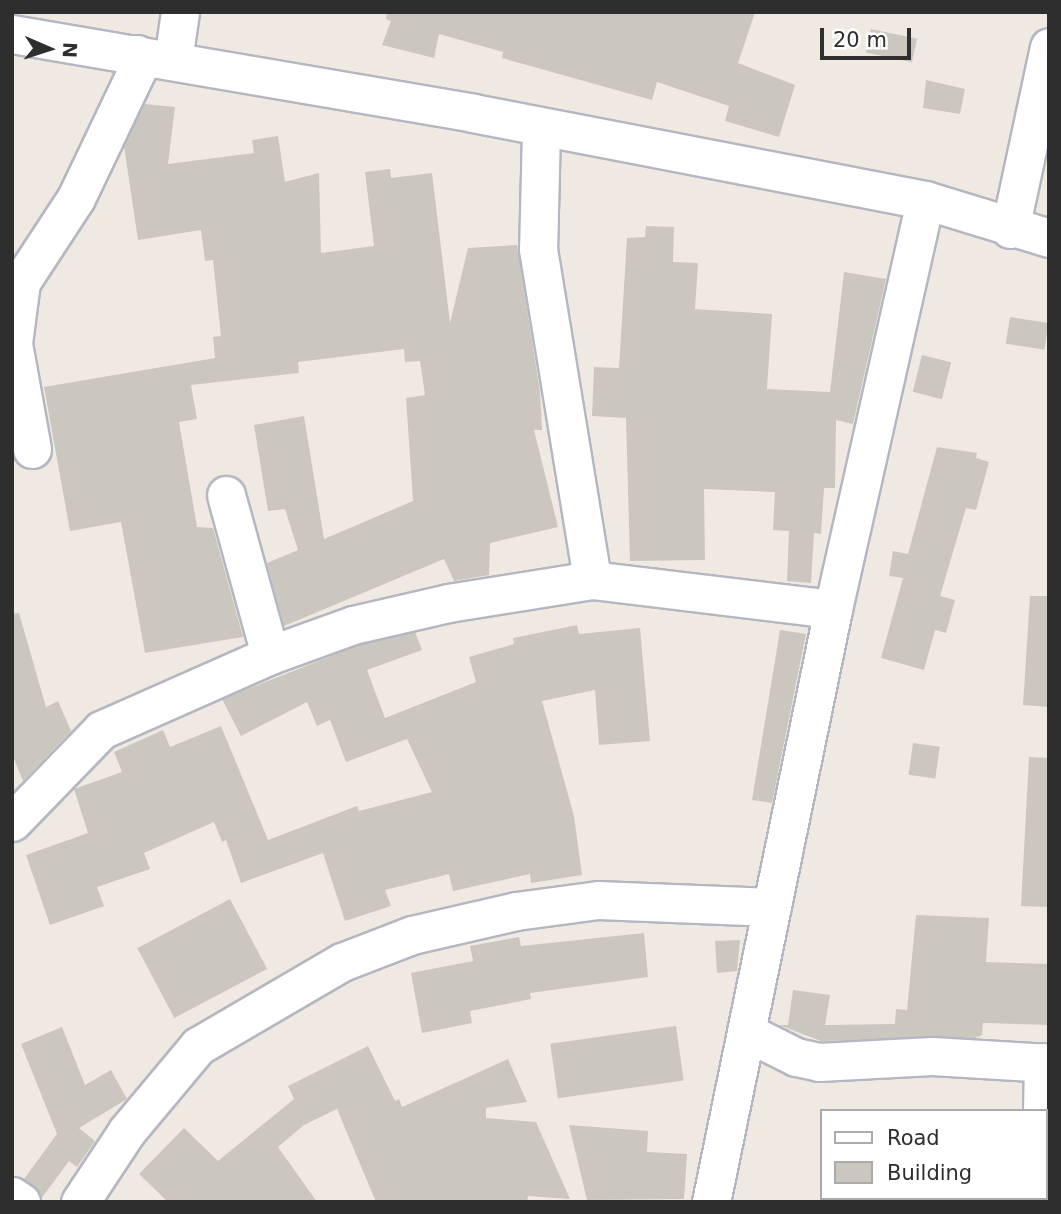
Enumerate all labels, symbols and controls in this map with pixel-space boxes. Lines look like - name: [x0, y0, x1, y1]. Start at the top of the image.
- north arrow: [14, 14, 84, 84]
- scale bar: [823, 14, 914, 58]
- text: 20 m: [833, 28, 887, 52]
- text: N: [59, 42, 81, 59]
- legend: [820, 1109, 1047, 1200]
- text: Road: [887, 1126, 940, 1150]
- text: Building: [887, 1161, 972, 1185]

